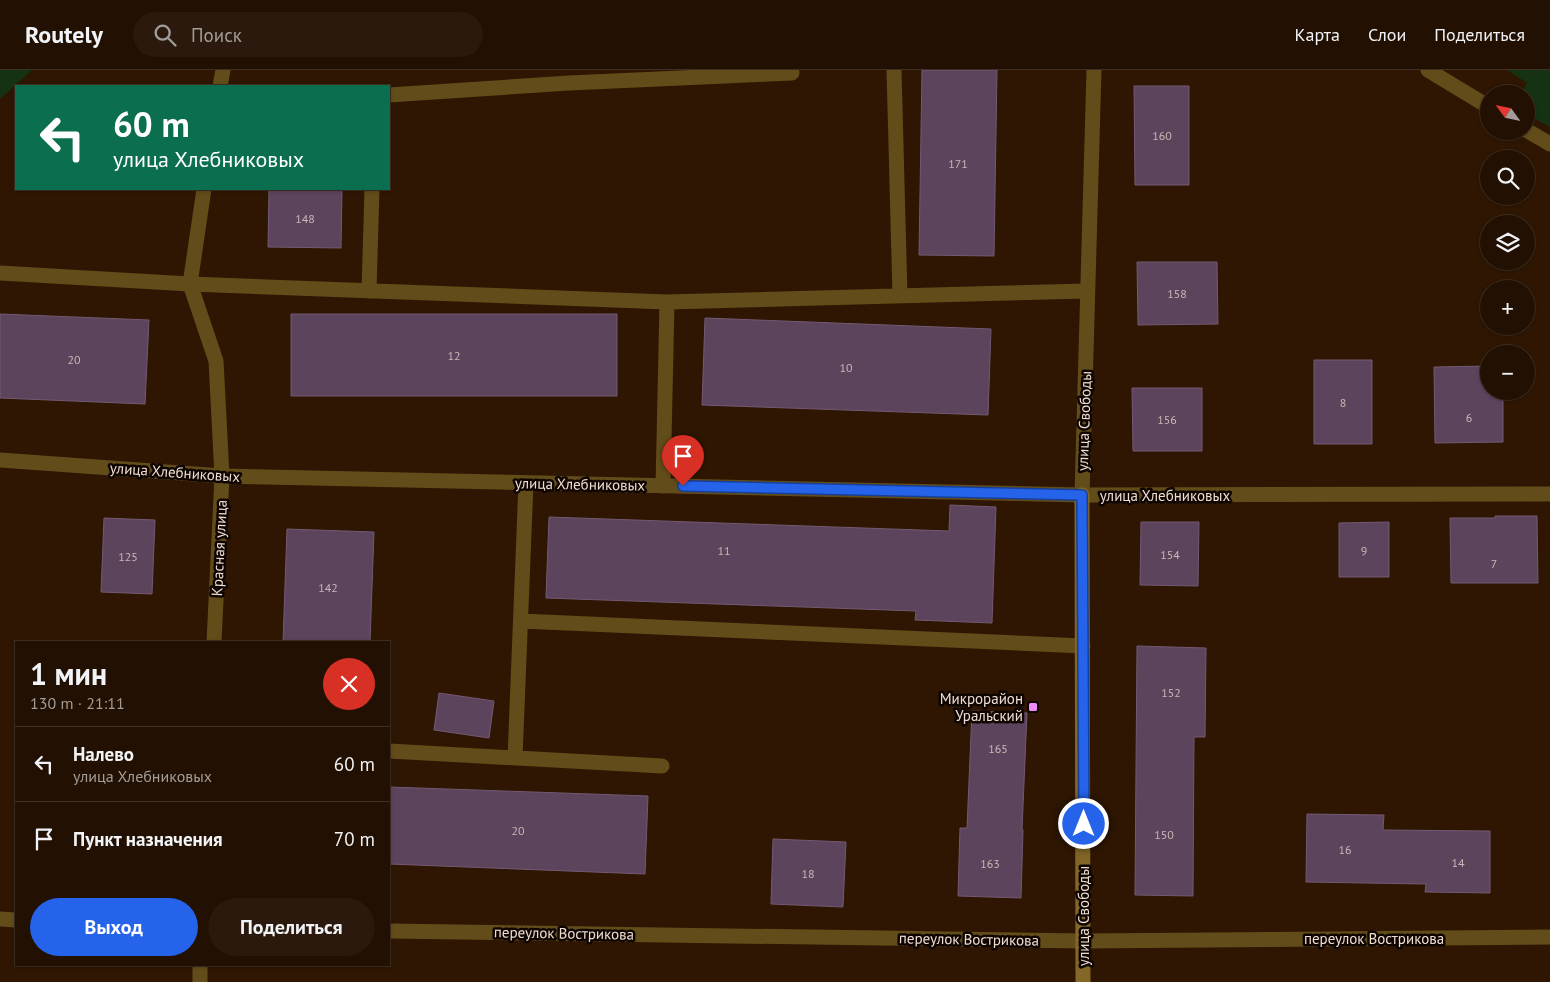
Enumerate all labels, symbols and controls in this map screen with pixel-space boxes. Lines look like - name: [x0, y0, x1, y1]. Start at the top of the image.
- search box: [133, 12, 483, 57]
- text: Routely: [25, 19, 103, 50]
- icon: search: [151, 21, 179, 49]
- text: Поиск: [191, 23, 242, 47]
- text: Карта: [1295, 23, 1340, 46]
- text: Слои: [1368, 23, 1406, 46]
- text: Поделиться: [1434, 23, 1525, 46]
- north arrow: [1480, 85, 1535, 140]
- map controls: [1480, 85, 1535, 400]
- text: 60 m: [113, 101, 190, 147]
- icon: left: [30, 105, 95, 170]
- house number: 160: [1152, 128, 1172, 143]
- text: улица Хлебниковых: [113, 145, 304, 173]
- button: search: [1480, 150, 1535, 205]
- house number: 171: [948, 156, 968, 171]
- house number: 148: [295, 211, 315, 226]
- button: layers: [1480, 215, 1535, 270]
- button: +: [1480, 280, 1535, 335]
- house number: 158: [1167, 286, 1187, 301]
- button: −: [1480, 345, 1535, 400]
- house number: 12: [447, 348, 461, 363]
- house number: 20: [67, 352, 81, 367]
- house number: 10: [839, 360, 853, 375]
- street label: улица Свободы: [1073, 371, 1095, 471]
- house number: 8: [1340, 395, 1346, 410]
- house number: 6: [1466, 410, 1472, 425]
- house number: 156: [1157, 412, 1177, 427]
- pin: [662, 435, 704, 486]
- icon: arrive: [669, 442, 697, 470]
- street label: улица Хлебниковых: [109, 458, 241, 486]
- street label: улица Хлебниковых: [515, 473, 646, 495]
- street label: улица Хлебниковых: [1100, 486, 1230, 505]
- street label: Красная улица: [207, 499, 231, 597]
- house number: 11: [717, 543, 731, 558]
- house number: 9: [1361, 543, 1367, 558]
- house number: 154: [1160, 547, 1180, 562]
- house number: 125: [118, 549, 138, 564]
- house number: 7: [1491, 556, 1497, 571]
- house number: 142: [318, 580, 338, 595]
- text: 1 мин: [30, 654, 107, 693]
- button: close: [323, 658, 375, 710]
- house number: 152: [1161, 685, 1181, 700]
- place label: Микрорайон Уральский: [940, 689, 1023, 725]
- text: 130 m · 21:11: [30, 693, 125, 713]
- marker: Микрорайон Уральский: [1027, 701, 1039, 713]
- house number: 165: [988, 741, 1008, 756]
- text: Налево: [73, 742, 134, 766]
- icon: left: [30, 750, 58, 778]
- text: 60 m: [334, 752, 375, 776]
- text: улица Хлебниковых: [73, 766, 212, 786]
- position arrow: [1057, 797, 1109, 849]
- house number: 20: [511, 823, 525, 838]
- icon: arrive: [30, 825, 58, 853]
- text: Пункт назначения: [73, 827, 223, 851]
- text: 70 m: [334, 827, 375, 851]
- house number: 150: [1154, 827, 1174, 842]
- house number: 16: [1338, 842, 1352, 857]
- house number: 14: [1451, 855, 1465, 870]
- house number: 163: [980, 856, 1000, 871]
- house number: 18: [801, 866, 815, 881]
- street label: улица Свободы: [1074, 866, 1093, 966]
- button: Выход: [30, 898, 198, 956]
- button: Поделиться: [208, 898, 375, 956]
- street label: переулок Вострикова: [494, 922, 634, 944]
- street label: переулок Вострикова: [899, 928, 1039, 950]
- street label: переулок Вострикова: [1304, 929, 1444, 948]

